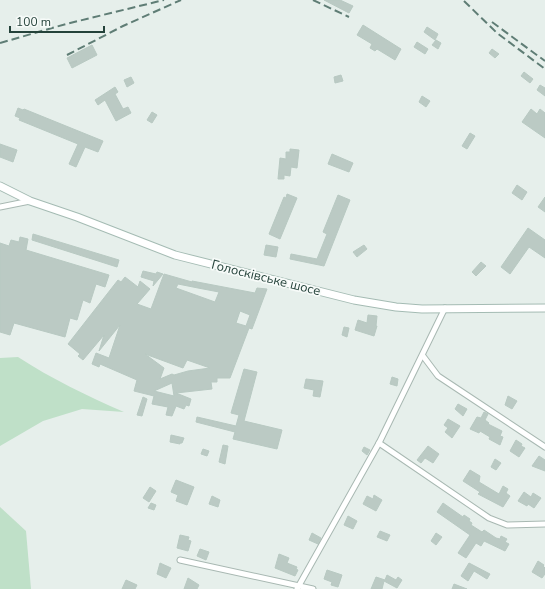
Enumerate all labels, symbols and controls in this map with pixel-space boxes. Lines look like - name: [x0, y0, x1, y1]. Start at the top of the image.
- scale bar: [10, 8, 104, 34]
- text: 100 m: [16, 14, 51, 30]
- street label: Голосківське шосе: [209, 256, 323, 300]

